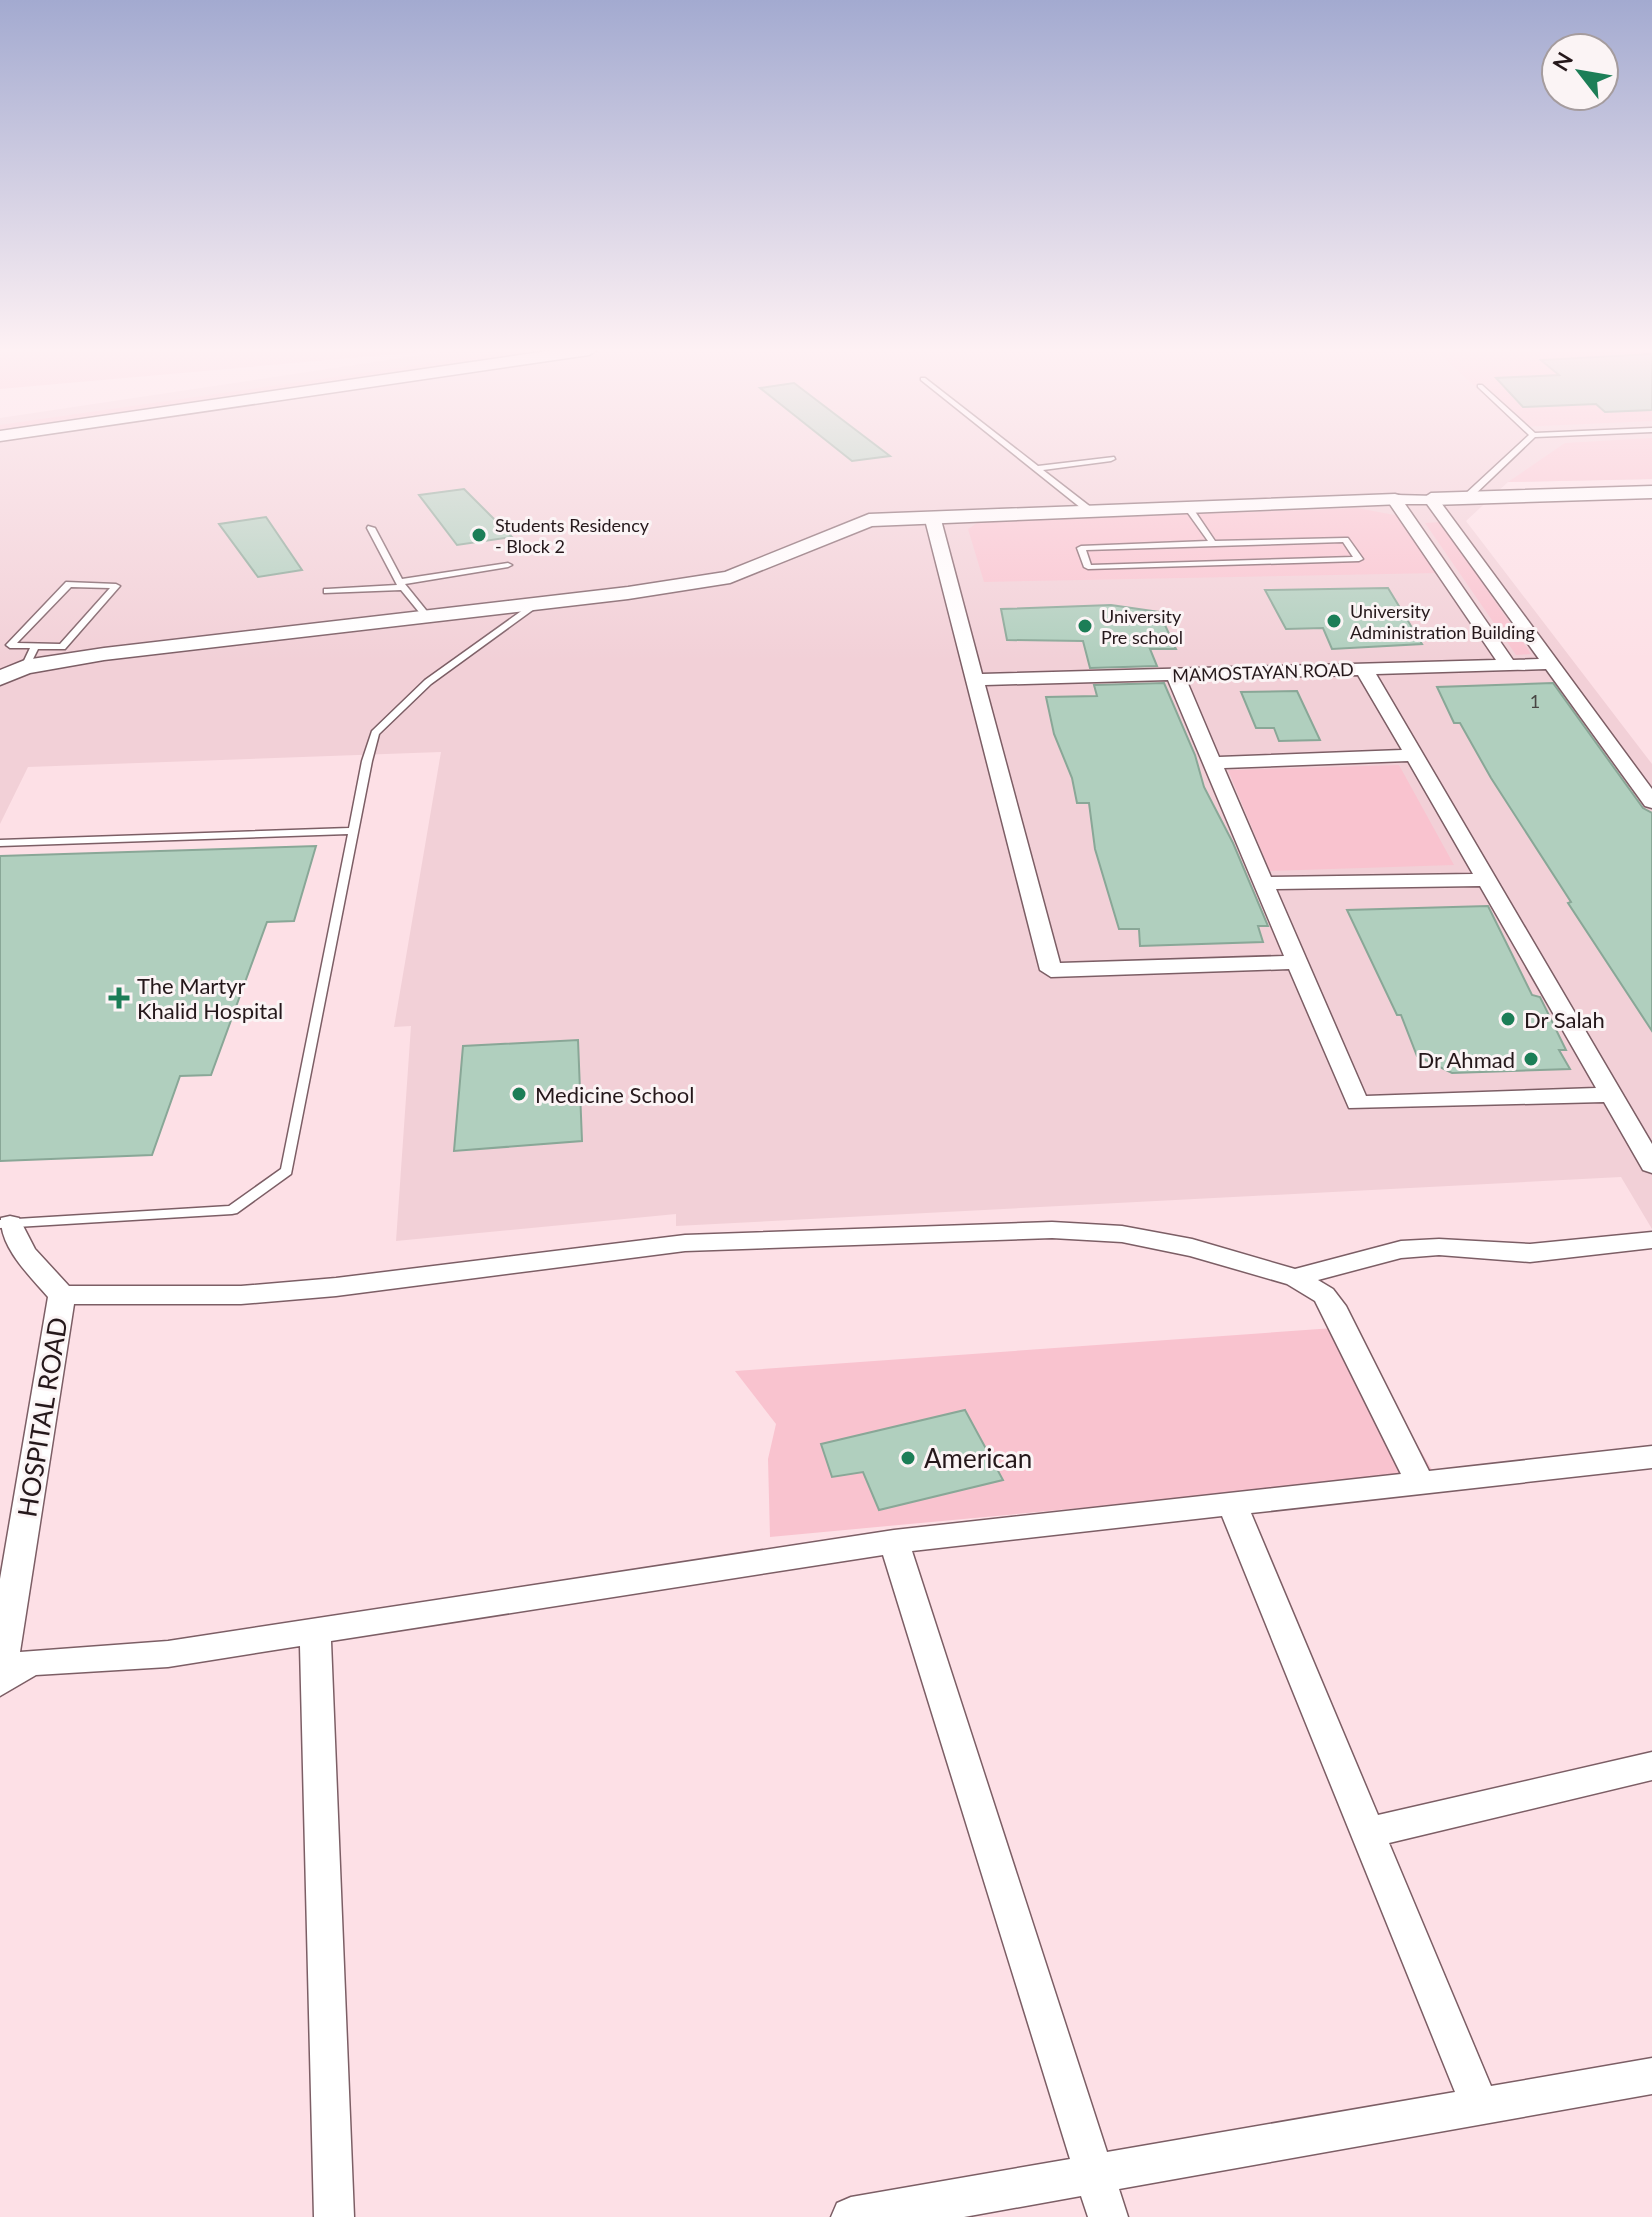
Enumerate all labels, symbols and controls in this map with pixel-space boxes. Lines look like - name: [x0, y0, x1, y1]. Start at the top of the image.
- north arrow: [1540, 32, 1620, 112]
- text: N: [1546, 47, 1578, 76]
- place label: Students Residency - Block 2: [495, 514, 650, 557]
- marker: Students Residency - Block 2: [470, 526, 488, 544]
- place label: University Administration Building: [1350, 600, 1535, 643]
- place label: University Pre school: [1101, 605, 1183, 648]
- marker: University Administration Building: [1325, 612, 1343, 630]
- marker: University Pre school: [1076, 617, 1094, 635]
- street label: MAMOSTAYAN ROAD: [1172, 658, 1354, 686]
- house number: 1: [1530, 690, 1540, 712]
- place label: The Martyr Khalid Hospital: [137, 972, 283, 1024]
- marker: The Martyr Khalid Hospital: [108, 987, 130, 1009]
- place label: Dr Salah: [1524, 1006, 1605, 1033]
- marker: Dr Salah: [1499, 1010, 1517, 1028]
- place label: Dr Ahmad: [1418, 1046, 1515, 1073]
- marker: Dr Ahmad: [1522, 1050, 1540, 1068]
- place label: Medicine School: [535, 1081, 694, 1108]
- marker: Medicine School: [510, 1085, 528, 1103]
- street label: HOSPITAL ROAD: [10, 1315, 74, 1519]
- place label: American: [924, 1442, 1032, 1474]
- marker: American: [899, 1449, 917, 1467]

